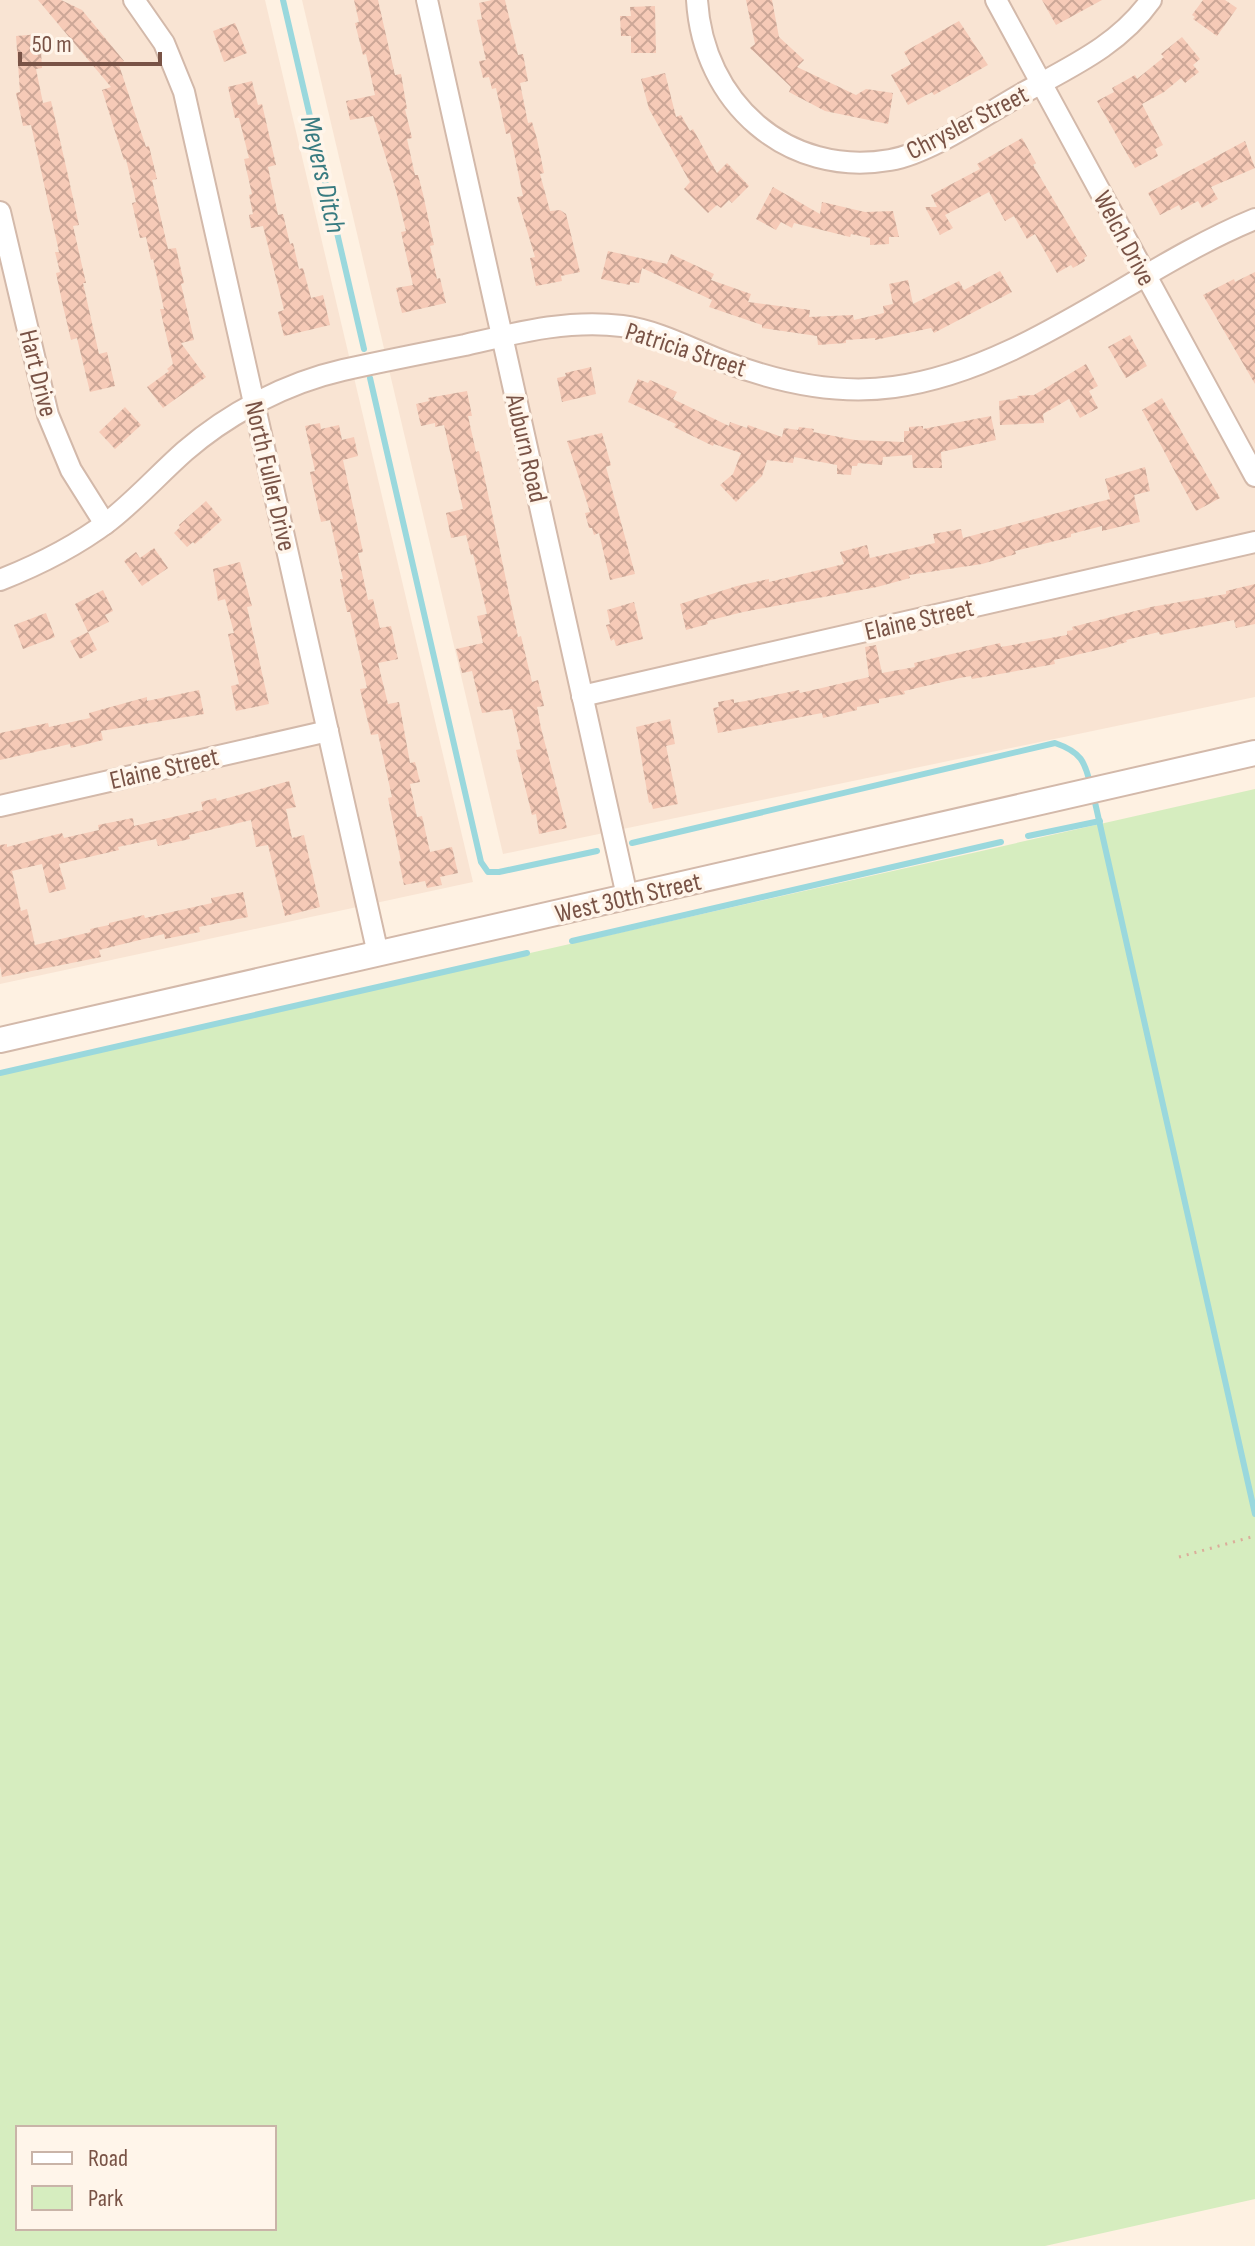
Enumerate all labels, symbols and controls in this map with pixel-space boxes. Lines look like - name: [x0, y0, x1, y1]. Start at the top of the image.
- scale bar: [20, 16, 160, 66]
- text: 50 m: [32, 30, 72, 59]
- street label: Chrysler Street: [902, 79, 1034, 167]
- water label: Meyers Ditch: [293, 112, 352, 237]
- street label: Welch Drive: [1086, 186, 1162, 291]
- street label: Patricia Street: [621, 316, 750, 385]
- street label: Hart Drive: [12, 327, 63, 420]
- street label: Auburn Road: [498, 390, 553, 505]
- street label: North Fuller Drive: [237, 398, 302, 554]
- street label: Elaine Street: [862, 593, 977, 648]
- street label: Elaine Street: [107, 742, 222, 797]
- street label: West 30th Street: [552, 867, 704, 930]
- legend: [16, 2126, 276, 2230]
- text: Road: [88, 2144, 128, 2173]
- text: Park: [88, 2184, 123, 2213]

